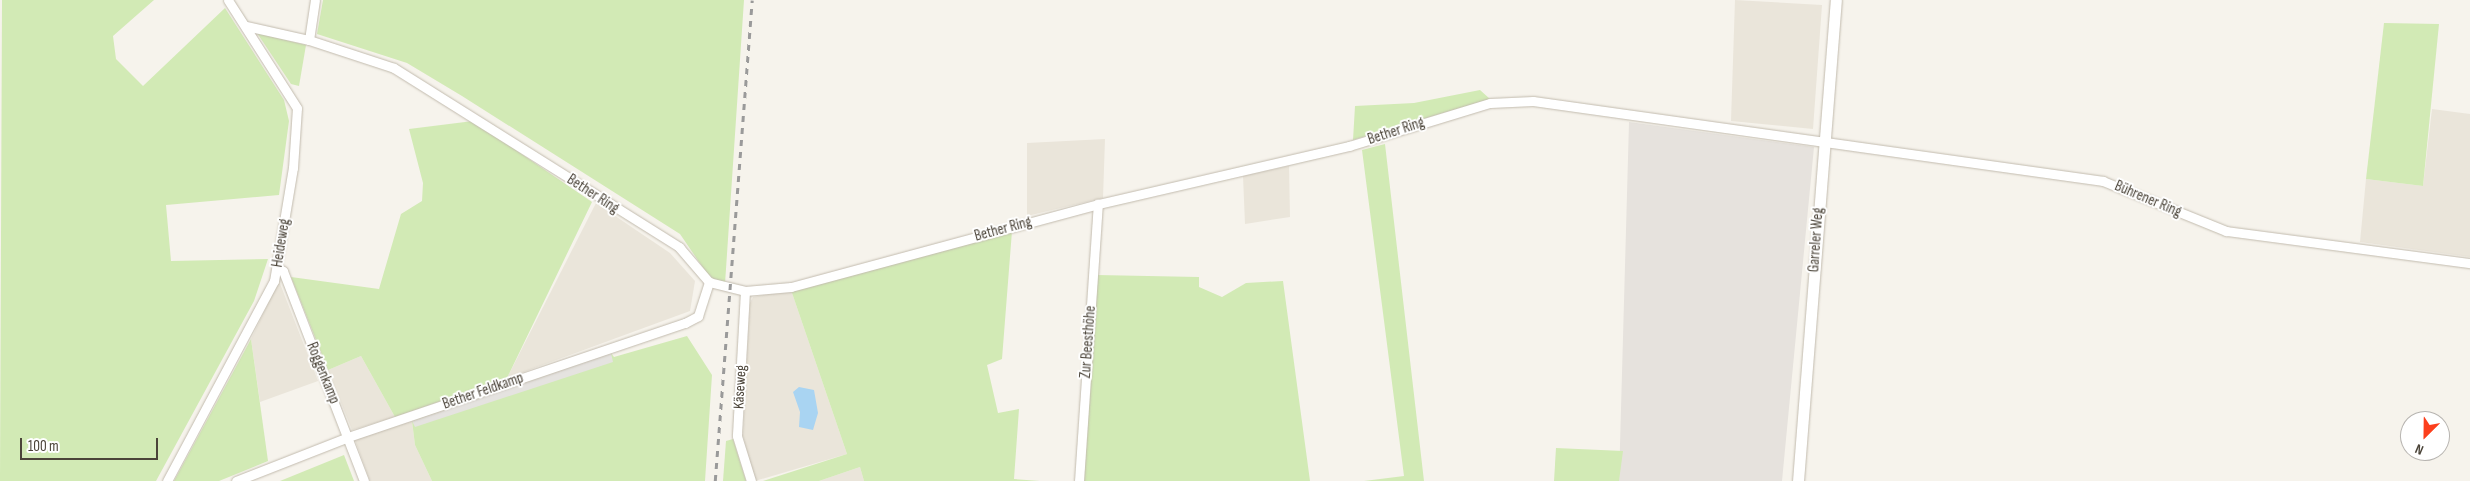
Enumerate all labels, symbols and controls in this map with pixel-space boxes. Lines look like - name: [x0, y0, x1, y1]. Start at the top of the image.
- street label: Bether Ring: [1365, 113, 1427, 149]
- street label: Bether Ring: [564, 171, 622, 217]
- street label: Bührener Ring: [2112, 177, 2184, 221]
- street label: Garreler Weg: [1805, 207, 1827, 273]
- street label: Bether Ring: [972, 213, 1034, 245]
- street label: Heideweg: [268, 217, 294, 269]
- street label: Zur Beesthöhe: [1076, 305, 1100, 379]
- street label: Roggenkamp: [303, 340, 343, 406]
- street label: Käseweg: [730, 364, 750, 410]
- street label: Bether Feldkamp: [440, 369, 526, 413]
- north arrow: [2400, 411, 2450, 461]
- scale bar: [22, 428, 160, 460]
- text: 100 m: [28, 437, 59, 456]
- text: N: [2413, 440, 2426, 459]

